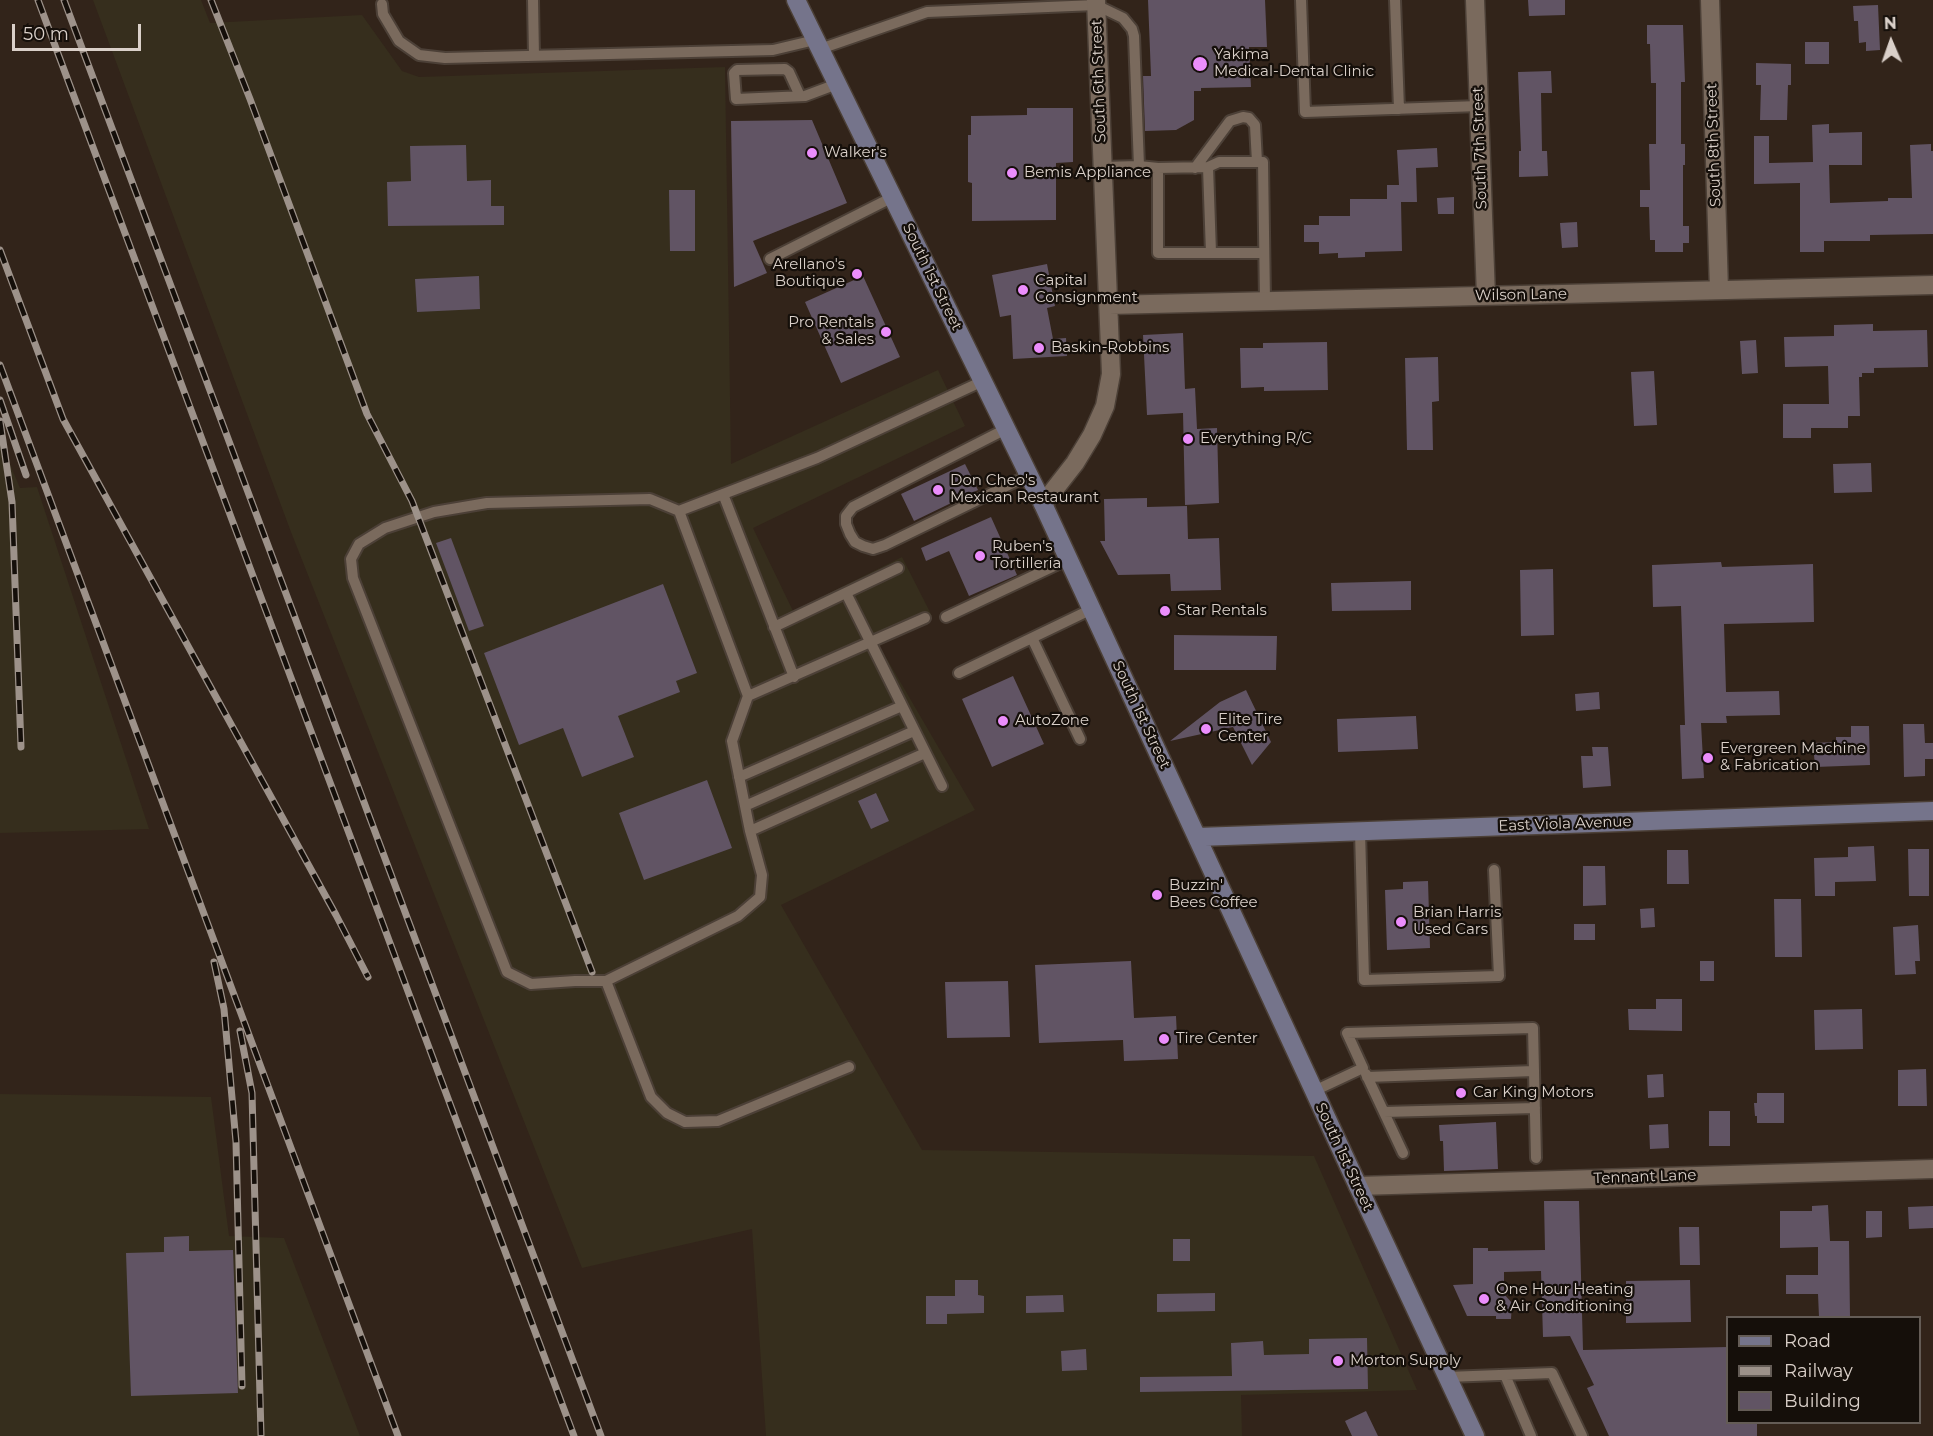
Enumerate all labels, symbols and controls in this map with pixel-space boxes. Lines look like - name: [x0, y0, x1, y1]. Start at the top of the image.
- scale bar: [15, 12, 144, 50]
- north arrow: [1861, 12, 1921, 72]
- text: N: [1884, 14, 1897, 33]
- street label: South 6th Street: [1088, 19, 1110, 143]
- text: 50 m: [23, 23, 69, 45]
- place label: Yakima Medical-Dental Clinic: [1214, 46, 1374, 81]
- marker: Yakima Medical-Dental Clinic: [1191, 55, 1209, 73]
- street label: South 8th Street: [1703, 83, 1725, 207]
- street label: South 7th Street: [1469, 86, 1491, 210]
- place label: Walker's: [824, 144, 887, 162]
- marker: Walker's: [805, 146, 819, 160]
- place label: Bemis Appliance: [1024, 164, 1151, 182]
- marker: Bemis Appliance: [1005, 166, 1019, 180]
- street label: South 1st Street: [898, 220, 966, 334]
- place label: Arellano's Boutique: [773, 256, 845, 291]
- marker: Arellano's Boutique: [850, 267, 864, 281]
- place label: Capital Consignment: [1035, 272, 1138, 307]
- marker: Capital Consignment: [1016, 283, 1030, 297]
- street label: Wilson Lane: [1475, 285, 1567, 305]
- place label: Pro Rentals & Sales: [788, 314, 874, 349]
- marker: Pro Rentals & Sales: [879, 325, 893, 339]
- place label: Baskin-Robbins: [1051, 339, 1169, 357]
- marker: Baskin-Robbins: [1032, 341, 1046, 355]
- place label: Everything R/C: [1200, 430, 1312, 448]
- marker: Everything R/C: [1181, 432, 1195, 446]
- place label: Don Cheo's Mexican Restaurant: [950, 472, 1099, 507]
- marker: Don Cheo's Mexican Restaurant: [931, 483, 945, 497]
- place label: Ruben's Tortillería: [992, 538, 1061, 573]
- marker: Ruben's Tortillería: [973, 549, 987, 563]
- place label: Star Rentals: [1177, 602, 1267, 620]
- marker: Star Rentals: [1158, 604, 1172, 618]
- street label: South 1st Street: [1108, 658, 1174, 772]
- place label: Elite Tire Center: [1218, 711, 1282, 746]
- place label: AutoZone: [1015, 712, 1089, 730]
- marker: AutoZone: [996, 714, 1010, 728]
- marker: Elite Tire Center: [1199, 722, 1213, 736]
- place label: Evergreen Machine & Fabrication: [1720, 740, 1866, 775]
- marker: Evergreen Machine & Fabrication: [1701, 751, 1715, 765]
- street label: East Viola Avenue: [1498, 813, 1632, 835]
- place label: Buzzin' Bees Coffee: [1169, 877, 1258, 912]
- marker: Buzzin' Bees Coffee: [1150, 888, 1164, 902]
- place label: Brian Harris Used Cars: [1413, 904, 1501, 939]
- marker: Brian Harris Used Cars: [1394, 915, 1408, 929]
- place label: Tire Center: [1176, 1030, 1258, 1048]
- marker: Tire Center: [1157, 1032, 1171, 1046]
- place label: Car King Motors: [1473, 1084, 1594, 1102]
- marker: Car King Motors: [1454, 1086, 1468, 1100]
- street label: South 1st Street: [1311, 1100, 1377, 1214]
- street label: Tennant Lane: [1593, 1166, 1697, 1188]
- place label: One Hour Heating & Air Conditioning: [1496, 1281, 1634, 1316]
- marker: One Hour Heating & Air Conditioning: [1477, 1292, 1491, 1306]
- legend: [1726, 1316, 1921, 1424]
- text: Road: [1784, 1330, 1831, 1352]
- place label: Morton Supply: [1350, 1352, 1461, 1370]
- marker: Morton Supply: [1331, 1354, 1345, 1368]
- text: Railway: [1784, 1360, 1853, 1382]
- text: Building: [1784, 1390, 1861, 1412]

